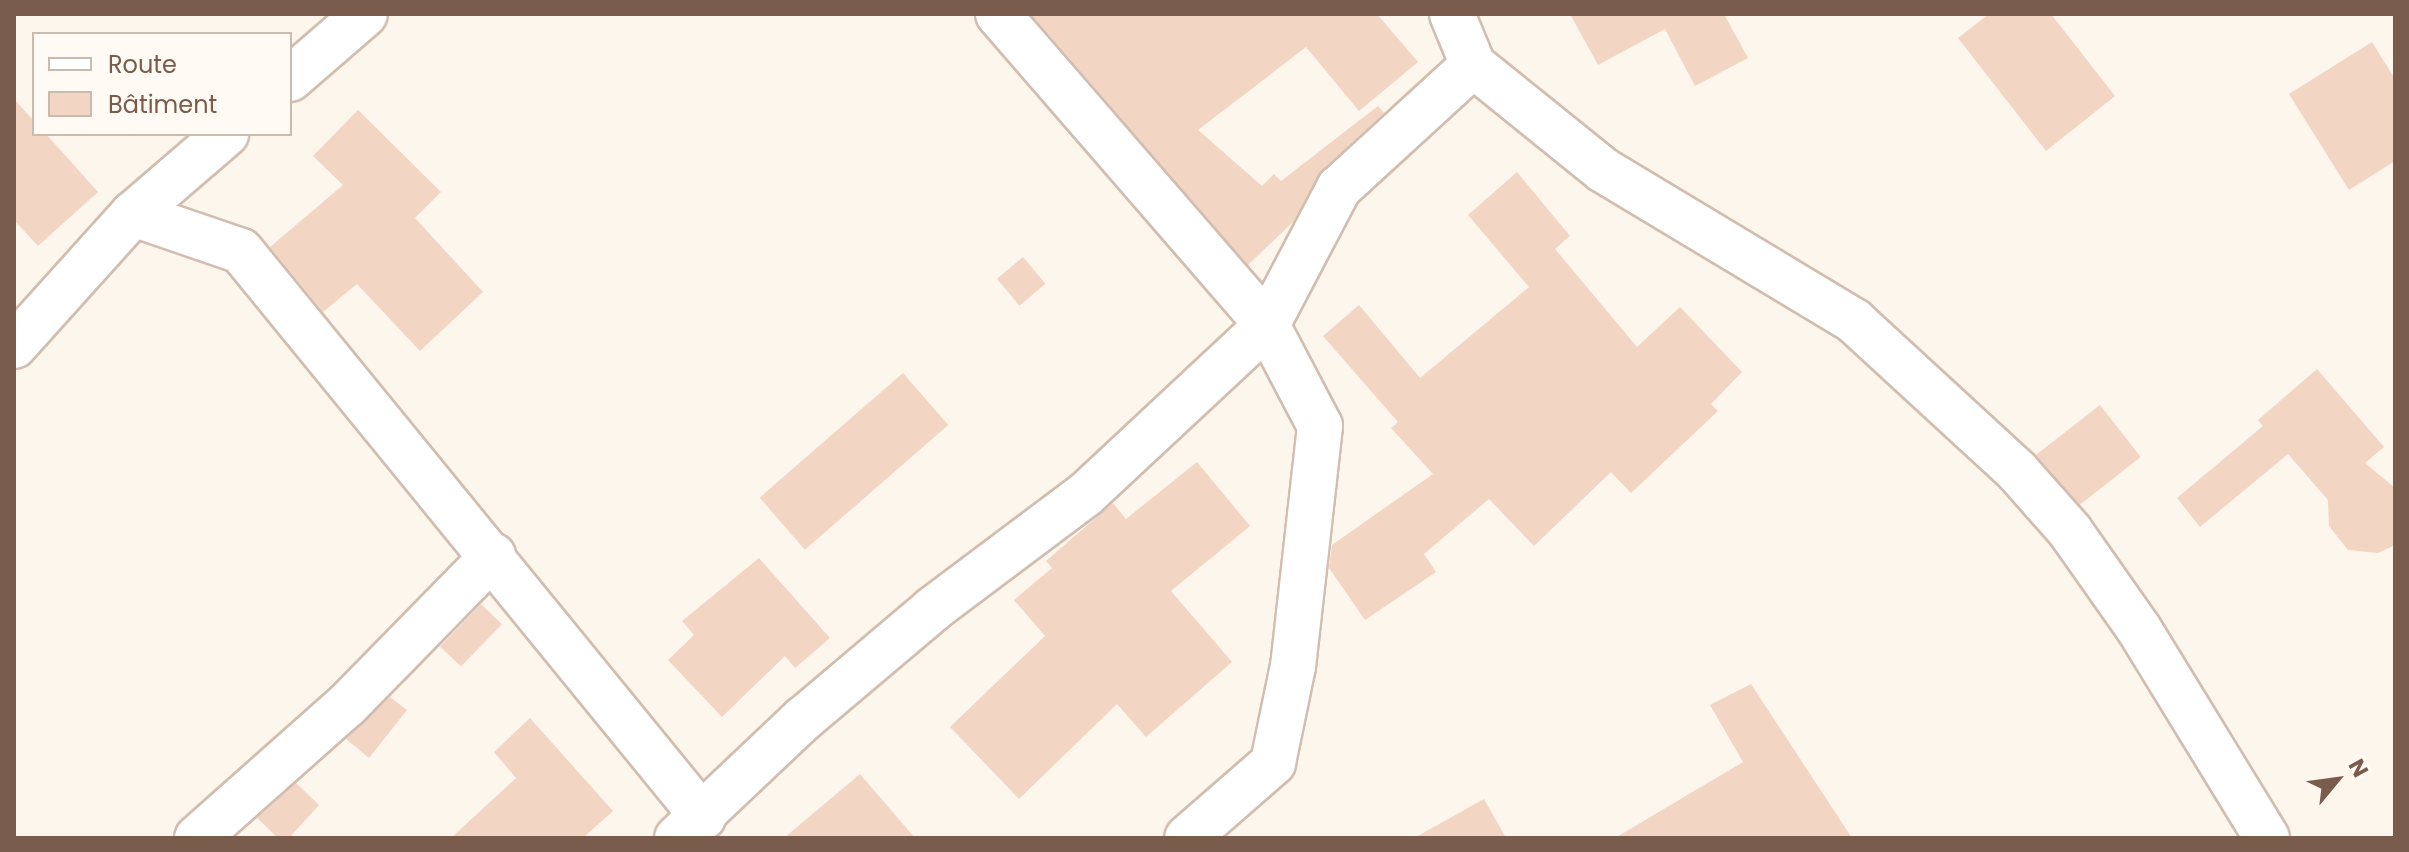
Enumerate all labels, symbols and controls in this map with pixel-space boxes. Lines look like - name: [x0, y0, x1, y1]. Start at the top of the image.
- legend: [32, 32, 292, 136]
- text: Route: [108, 48, 177, 81]
- text: Bâtiment: [108, 88, 217, 121]
- north arrow: [2297, 740, 2377, 820]
- text: N: [2341, 753, 2376, 783]

